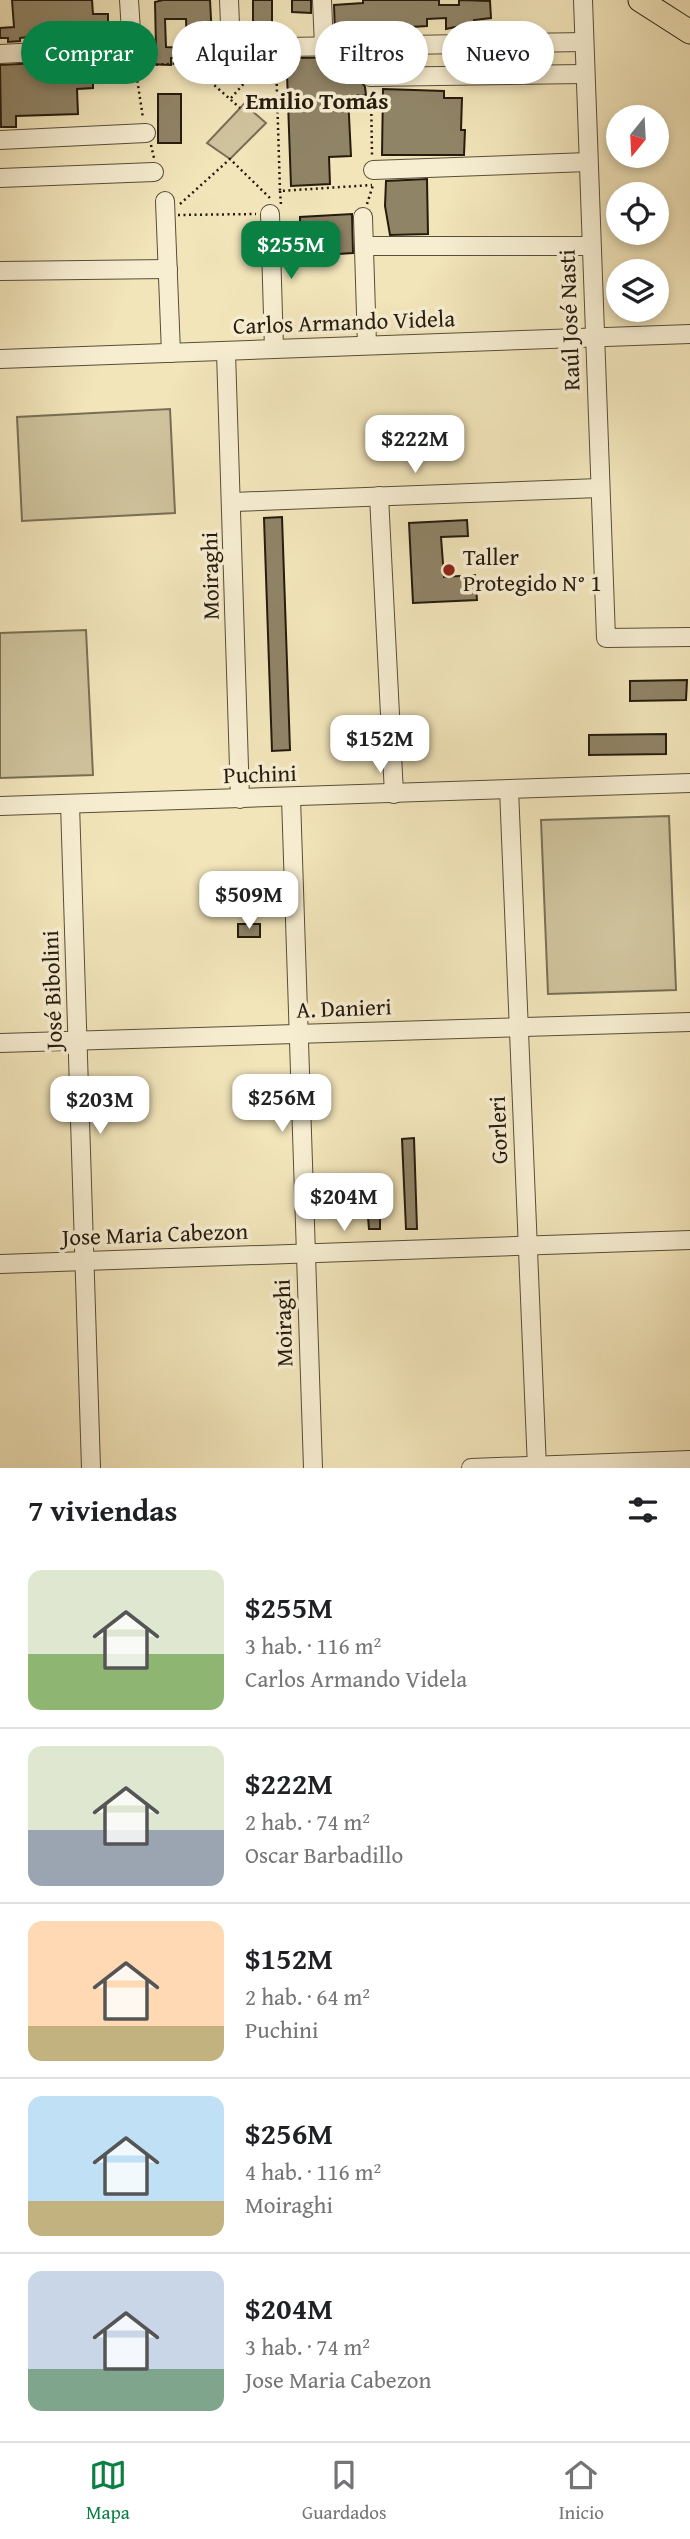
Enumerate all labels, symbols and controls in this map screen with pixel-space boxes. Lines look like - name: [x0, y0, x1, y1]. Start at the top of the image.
- chip: Comprar: [21, 21, 158, 84]
- chip: Alquilar: [172, 21, 301, 84]
- chip: Filtros: [315, 21, 428, 84]
- chip: Nuevo: [442, 21, 554, 84]
- district label: Emilio Tomás: [246, 83, 388, 118]
- north arrow: [606, 105, 668, 168]
- map controls: [606, 105, 669, 322]
- button: locate: [606, 182, 669, 245]
- pin: $255M: [242, 222, 340, 281]
- text: $255M: [257, 227, 325, 260]
- street label: Raúl José Nasti: [550, 249, 587, 391]
- button: layers: [606, 259, 669, 322]
- street label: Carlos Armando Videla: [232, 301, 456, 342]
- pin: $222M: [366, 416, 464, 475]
- text: $222M: [381, 421, 449, 454]
- street label: Moiraghi: [192, 532, 227, 620]
- place label: Taller Protegido N° 1: [463, 540, 602, 599]
- marker: Taller Protegido N° 1: [441, 562, 457, 578]
- pin: $152M: [331, 716, 429, 775]
- text: $152M: [346, 721, 414, 754]
- street label: Puchini: [223, 756, 297, 791]
- pin: $509M: [200, 872, 298, 931]
- text: $509M: [215, 877, 283, 910]
- street label: José Bibolini: [33, 930, 70, 1053]
- street label: A. Danieri: [296, 989, 392, 1026]
- pin: $256M: [233, 1074, 331, 1134]
- pin: $203M: [51, 1076, 149, 1136]
- text: $256M: [248, 1080, 316, 1113]
- text: $203M: [66, 1082, 134, 1115]
- street label: Gorleri: [480, 1095, 515, 1165]
- pin: $204M: [295, 1174, 393, 1233]
- text: $204M: [310, 1179, 378, 1212]
- street label: Jose Maria Cabezon: [58, 1214, 249, 1253]
- street label: Moiraghi: [264, 1278, 301, 1368]
- text: 7 viviendas: [28, 1488, 177, 1532]
- icon: filters: [624, 1491, 662, 1529]
- text: $255M: [245, 1585, 333, 1629]
- icon: home: [84, 1598, 168, 1682]
- text: 3 hab. · 116 m²: [245, 1629, 381, 1662]
- text: Carlos Armando Videla: [245, 1662, 467, 1695]
- text: $222M: [245, 1761, 333, 1805]
- icon: home: [84, 1774, 168, 1858]
- text: 2 hab. · 74 m²: [245, 1805, 370, 1838]
- text: Oscar Barbadillo: [245, 1838, 403, 1871]
- text: $152M: [245, 1936, 333, 1980]
- icon: home: [84, 1949, 168, 2033]
- text: 2 hab. · 64 m²: [245, 1980, 370, 2013]
- text: Puchini: [245, 2013, 318, 2046]
- text: $256M: [245, 2111, 333, 2155]
- icon: home: [84, 2124, 168, 2208]
- text: 4 hab. · 116 m²: [245, 2155, 381, 2188]
- text: Moiraghi: [245, 2188, 333, 2221]
- text: $204M: [245, 2286, 333, 2330]
- icon: home: [84, 2299, 168, 2383]
- text: 3 hab. · 74 m²: [245, 2330, 370, 2363]
- text: Jose Maria Cabezon: [245, 2363, 431, 2396]
- tab: Mapa: [86, 2456, 130, 2526]
- tab: Guardados: [302, 2456, 387, 2526]
- tab: Inicio: [559, 2456, 604, 2526]

